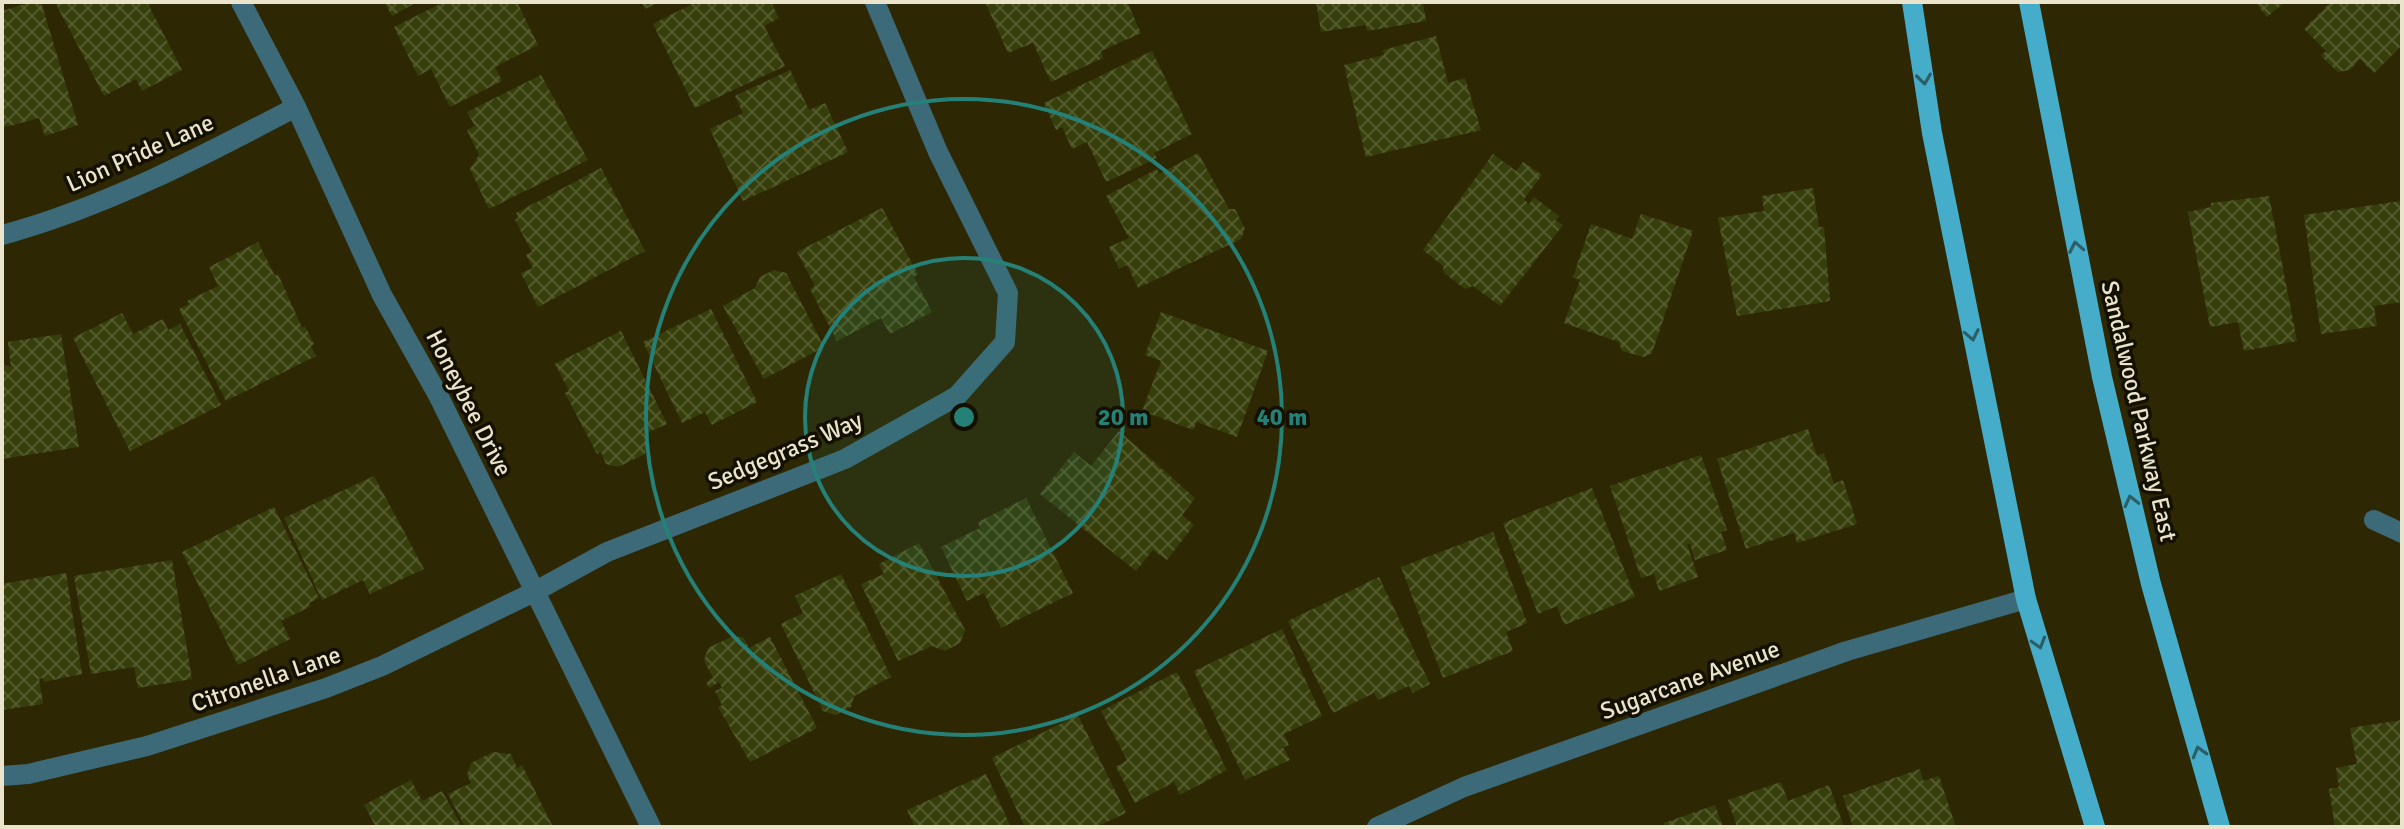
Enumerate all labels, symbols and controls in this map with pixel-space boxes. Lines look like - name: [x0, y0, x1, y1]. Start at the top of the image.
- one-way arrow: [1915, 72, 1932, 86]
- street label: Lion Pride Lane: [62, 107, 218, 199]
- one-way arrow: [2068, 240, 2085, 254]
- street label: Sandalwood Parkway East: [2094, 278, 2184, 544]
- street label: Honeybee Drive: [419, 325, 519, 481]
- one-way arrow: [1963, 328, 1980, 341]
- text: 20 m: [1098, 402, 1148, 432]
- text: 40 m: [1257, 402, 1307, 432]
- centre of rings: [950, 403, 978, 431]
- street label: Sedgegrass Way: [703, 405, 867, 497]
- one-way arrow: [2124, 495, 2141, 508]
- street label: Sugarcane Avenue: [1596, 634, 1784, 726]
- one-way arrow: [2030, 636, 2046, 650]
- street label: Citronella Lane: [187, 639, 345, 719]
- one-way arrow: [2192, 745, 2208, 759]

